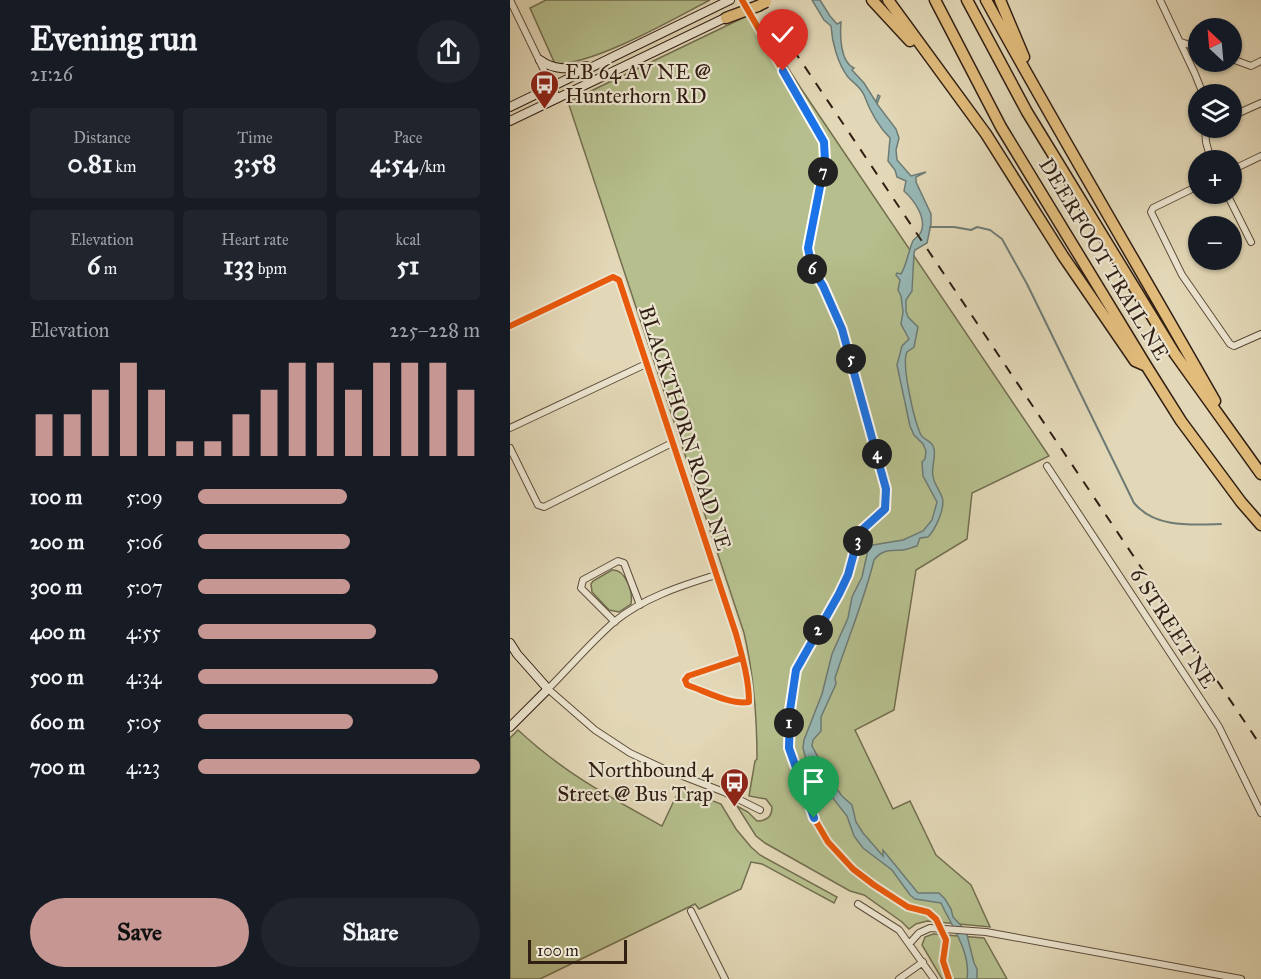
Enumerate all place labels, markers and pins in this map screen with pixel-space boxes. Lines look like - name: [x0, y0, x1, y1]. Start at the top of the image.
- pin: [757, 9, 808, 71]
- place label: EB 64 AV NE @ Hunterhorn RD: [565, 59, 711, 109]
- bus stop icon: EB 64 AV NE @ Hunterhorn RD: [528, 68, 560, 110]
- pin: 7: [808, 157, 838, 187]
- pin: 6: [797, 254, 827, 284]
- pin: 5: [836, 344, 866, 374]
- pin: 4: [862, 439, 892, 469]
- pin: 3: [843, 526, 873, 556]
- pin: 2: [803, 615, 833, 645]
- pin: 1: [774, 708, 804, 738]
- pin: [788, 756, 839, 818]
- place label: Northbound 4 Street @ Bus Trap: [557, 757, 714, 807]
- bus stop icon: Northbound 4 Street @ Bus Trap: [718, 766, 750, 808]

